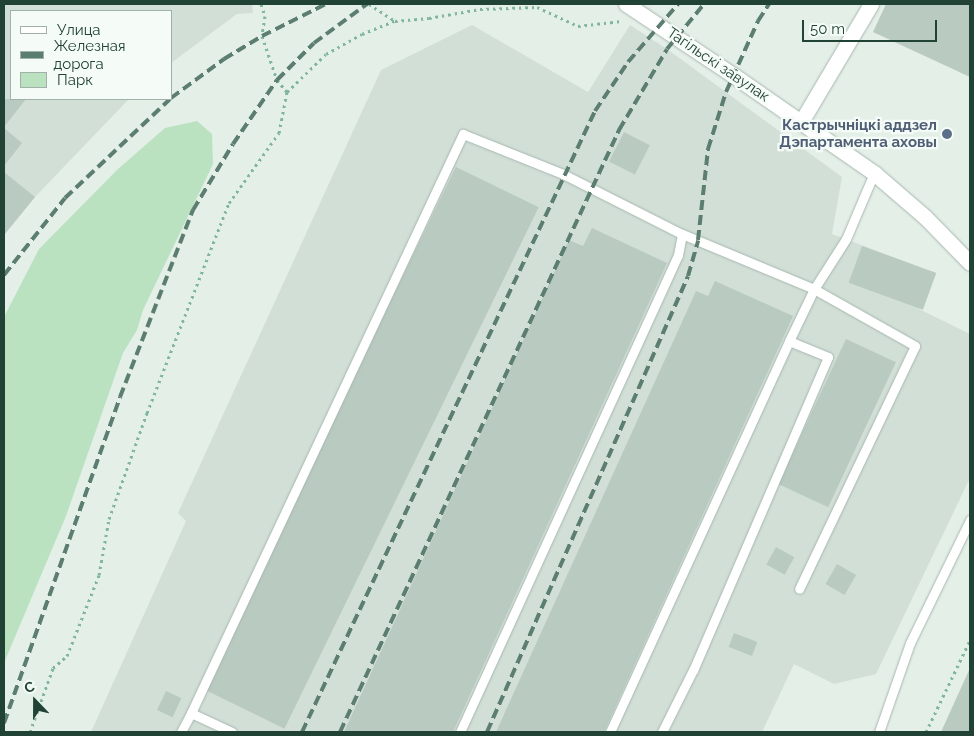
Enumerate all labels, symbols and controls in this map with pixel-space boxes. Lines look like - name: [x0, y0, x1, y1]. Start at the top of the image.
- legend: [10, 10, 172, 100]
- scale bar: [804, 10, 939, 42]
- text: 50 m: [810, 20, 845, 38]
- text: Улица: [57, 21, 101, 39]
- street label: Тагільскі завулак: [663, 24, 773, 106]
- text: Железная дорога: [54, 37, 126, 73]
- text: Парк: [57, 71, 93, 89]
- place label: Кастрычніцкі аддзел Дэпартамента аховы: [779, 116, 937, 151]
- marker: Кастрычніцкі аддзел Дэпартамента аховы: [941, 128, 953, 140]
- north arrow: [10, 676, 60, 726]
- text: С: [22, 678, 37, 696]

